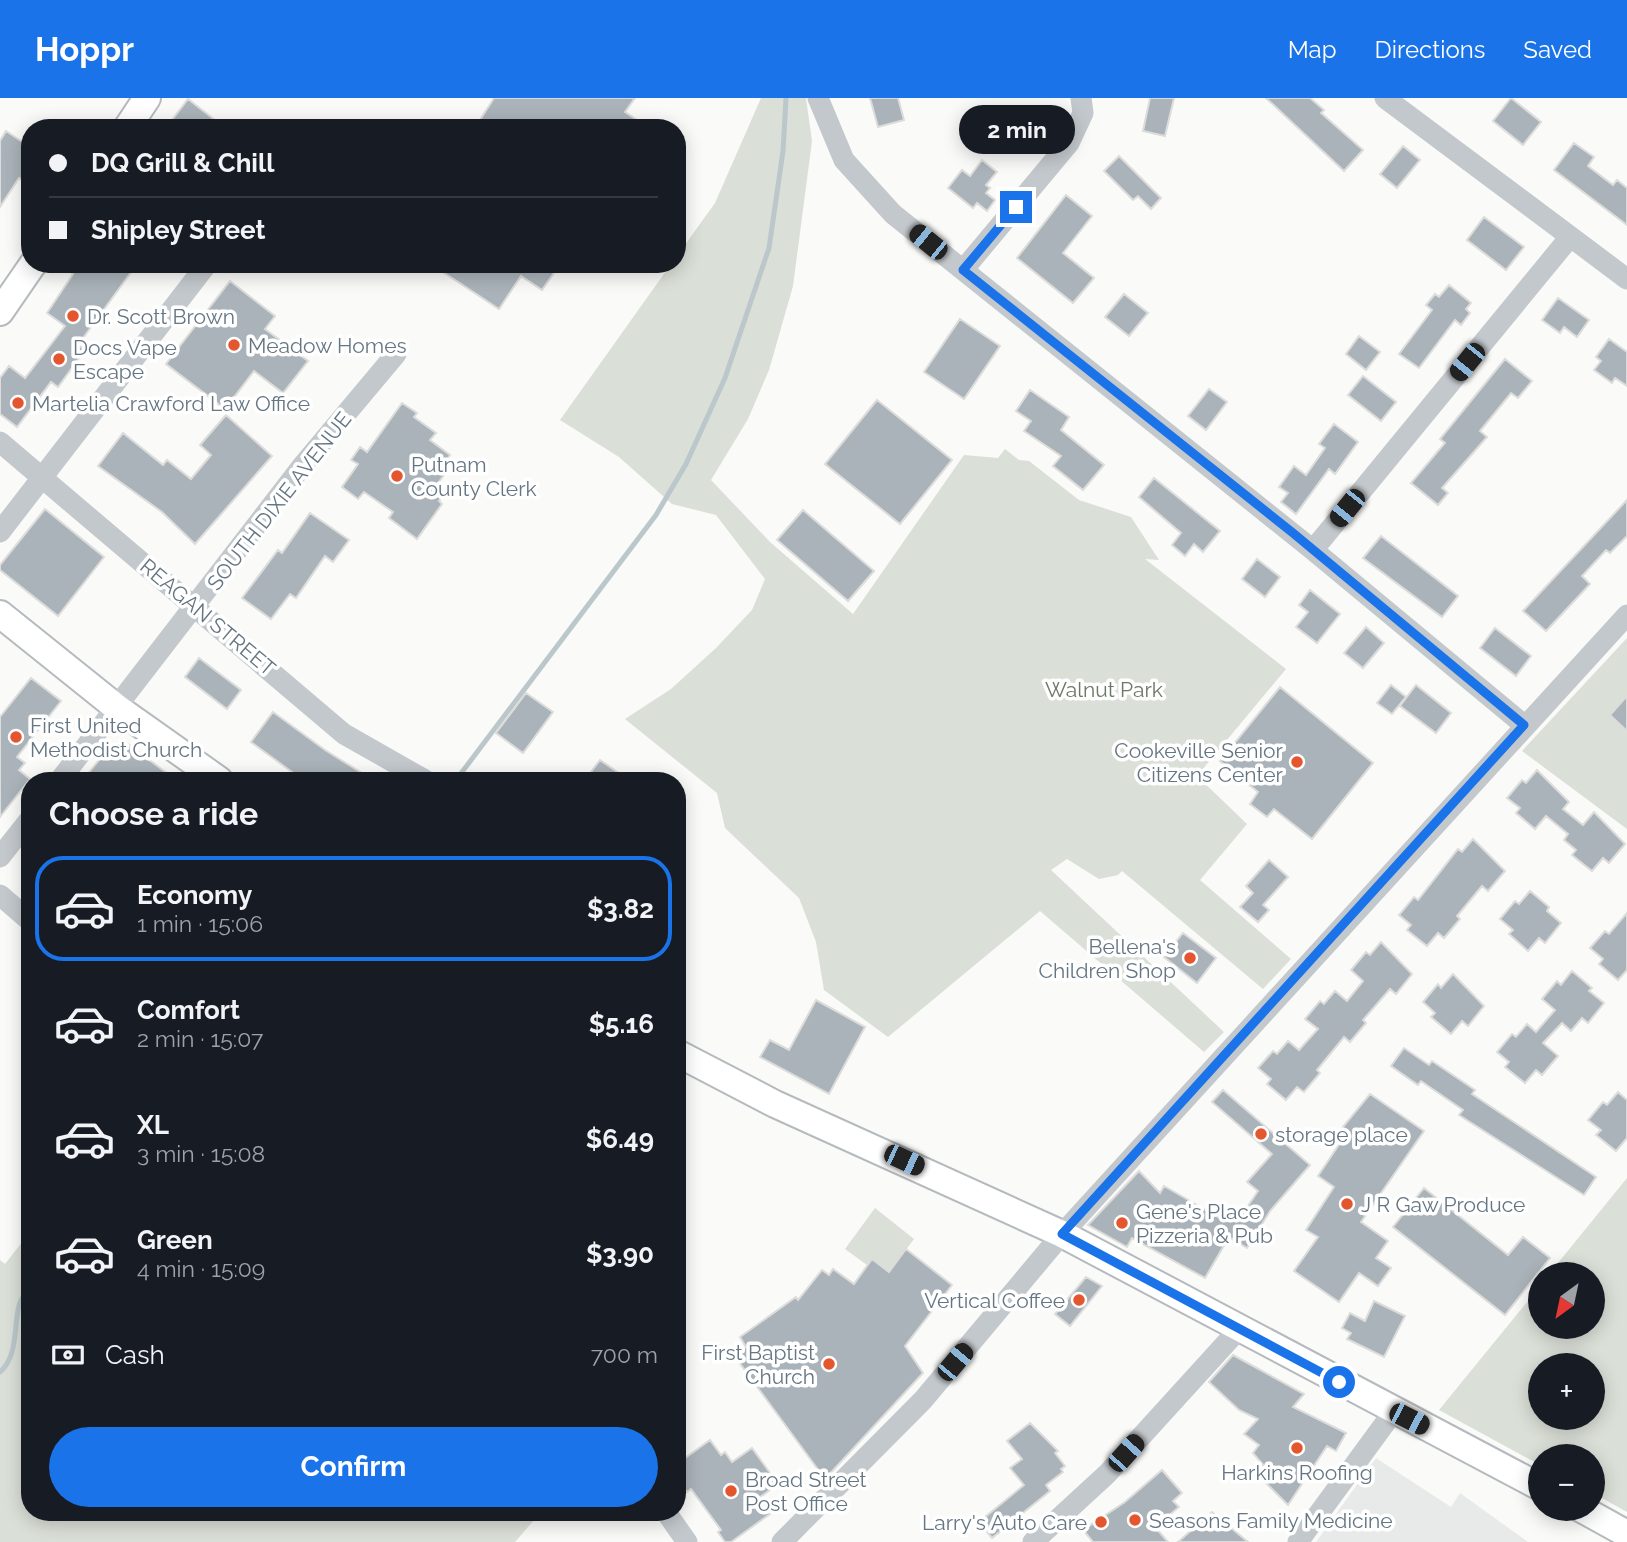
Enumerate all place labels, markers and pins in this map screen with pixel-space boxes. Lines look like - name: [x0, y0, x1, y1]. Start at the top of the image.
- place label: Dr. Scott Brown: [87, 304, 235, 329]
- marker: Dr. Scott Brown: [65, 308, 81, 324]
- place label: Meadow Homes: [248, 333, 407, 358]
- place label: Docs Vape Escape: [73, 335, 177, 384]
- marker: Meadow Homes: [226, 337, 242, 353]
- marker: Docs Vape Escape: [51, 351, 67, 367]
- place label: Martelia Crawford Law Office: [32, 391, 310, 416]
- marker: Martelia Crawford Law Office: [10, 395, 26, 411]
- place label: Putnam County Clerk: [411, 452, 537, 501]
- marker: Putnam County Clerk: [389, 468, 405, 484]
- place label: First United Methodist Church: [30, 713, 202, 762]
- marker: First United Methodist Church: [8, 729, 24, 745]
- place label: Cookeville Senior Citizens Center: [1114, 738, 1284, 787]
- marker: Cookeville Senior Citizens Center: [1289, 754, 1305, 770]
- place label: Bellena's Children Shop: [1039, 934, 1176, 983]
- marker: Bellena's Children Shop: [1182, 950, 1198, 966]
- place label: storage place: [1275, 1122, 1408, 1147]
- marker: storage place: [1253, 1126, 1269, 1142]
- place label: J R Gaw Produce: [1361, 1192, 1525, 1217]
- marker: J R Gaw Produce: [1339, 1196, 1355, 1212]
- place label: Gene's Place Pizzeria & Pub: [1136, 1199, 1273, 1248]
- marker: Gene's Place Pizzeria & Pub: [1114, 1215, 1130, 1231]
- place label: Vertical Coffee: [924, 1288, 1065, 1313]
- marker: Vertical Coffee: [1071, 1292, 1087, 1308]
- place label: First Baptist Church: [701, 1340, 815, 1389]
- marker: First Baptist Church: [821, 1356, 837, 1372]
- marker: Harkins Roofing: [1289, 1440, 1305, 1456]
- place label: Harkins Roofing: [1221, 1460, 1373, 1485]
- place label: Broad Street Post Office: [745, 1467, 867, 1516]
- marker: Broad Street Post Office: [723, 1483, 739, 1499]
- place label: Seasons Family Medicine: [1149, 1508, 1393, 1533]
- place label: Larry's Auto Care: [922, 1510, 1087, 1535]
- marker: Seasons Family Medicine: [1127, 1512, 1143, 1528]
- marker: Larry's Auto Care: [1093, 1514, 1109, 1530]

